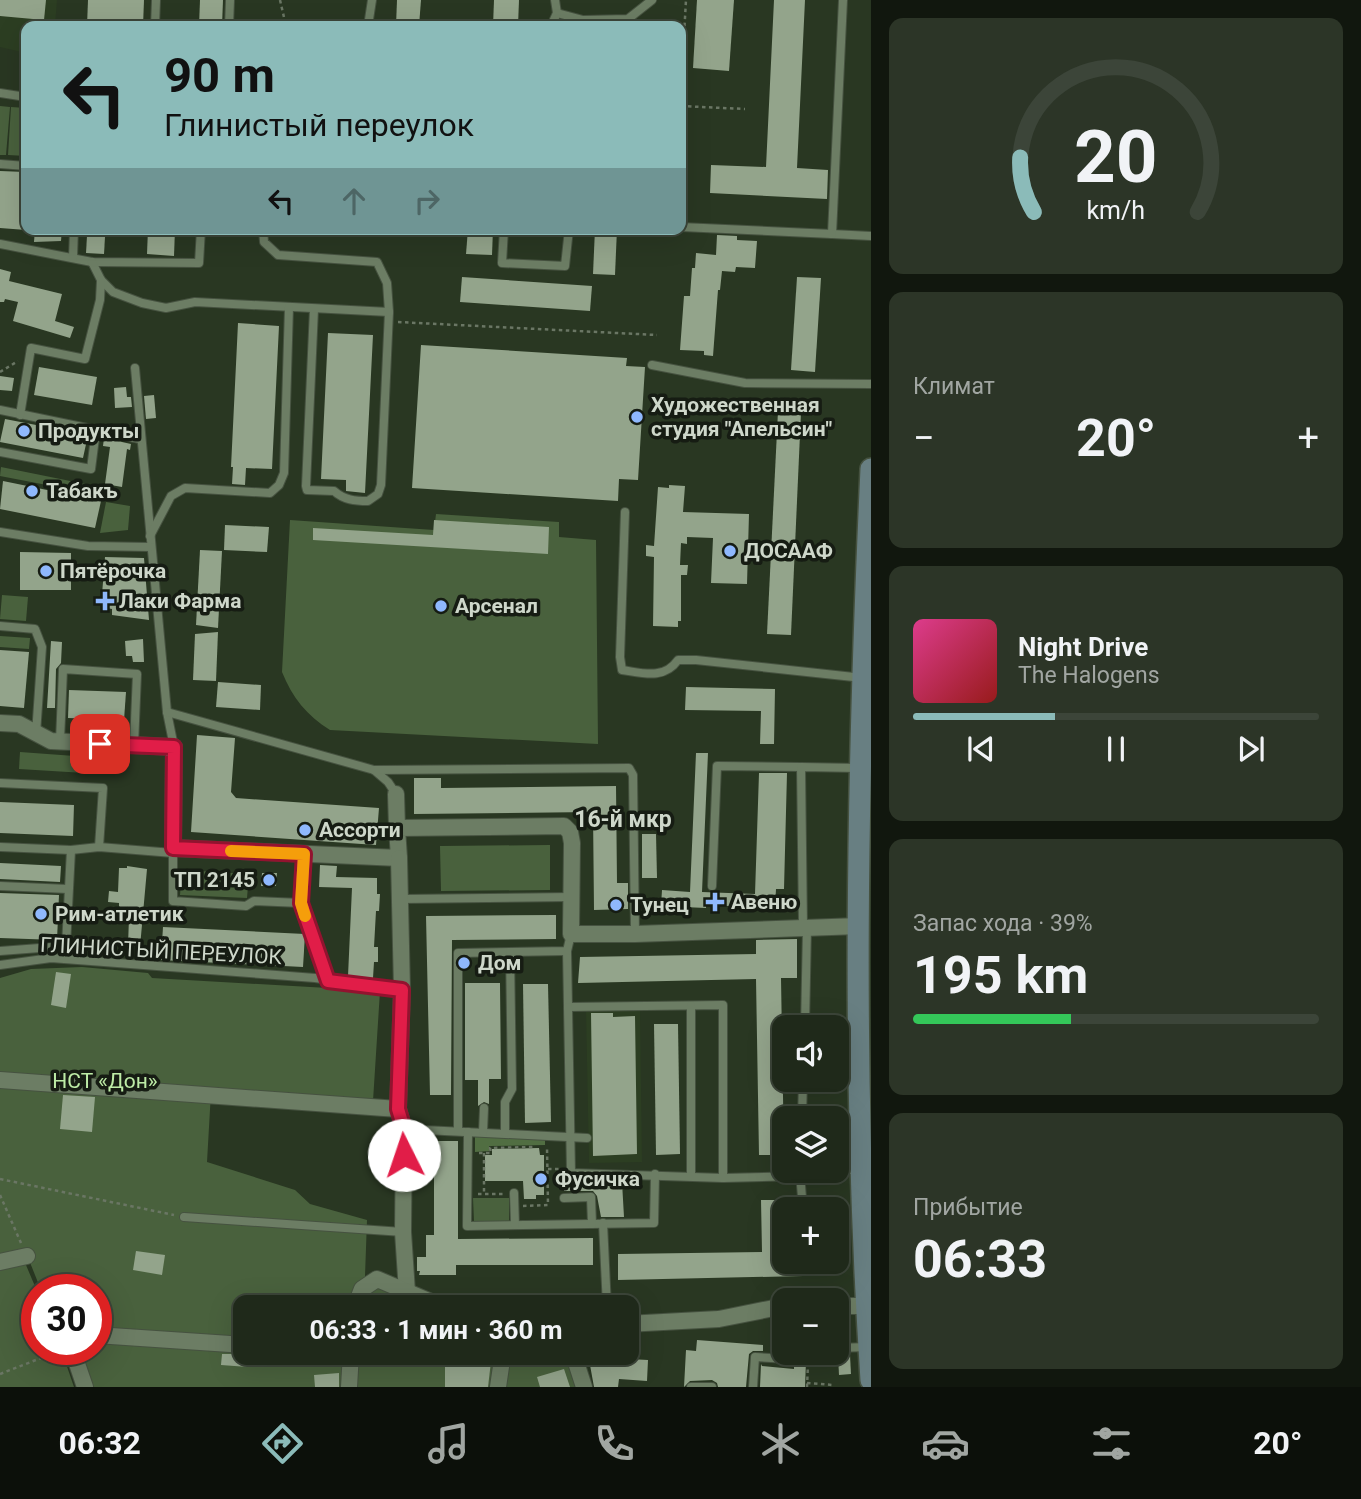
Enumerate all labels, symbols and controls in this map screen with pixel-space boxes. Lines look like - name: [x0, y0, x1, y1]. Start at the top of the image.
- text: 90 m: [164, 47, 275, 104]
- icon: left: [49, 49, 140, 140]
- text: Глинистый переулок: [164, 106, 474, 144]
- text: 20: [1074, 114, 1158, 200]
- icon: left: [262, 182, 300, 220]
- icon: ahead: [335, 182, 373, 220]
- icon: right: [408, 182, 446, 220]
- text: km/h: [1087, 196, 1145, 225]
- text: Климат: [913, 373, 995, 400]
- place label: Художественная студия "Апельсин": [651, 393, 833, 441]
- text: 20°: [1076, 408, 1156, 469]
- marker: Художественная студия "Апельсин": [629, 409, 645, 425]
- text: −: [913, 416, 935, 460]
- text: +: [1297, 416, 1319, 460]
- place label: Продукты: [38, 419, 140, 443]
- marker: Продукты: [16, 423, 32, 439]
- place label: Табакъ: [46, 479, 118, 503]
- marker: Табакъ: [24, 483, 40, 499]
- place label: ДОСААФ: [744, 539, 833, 563]
- marker: ДОСААФ: [722, 543, 738, 559]
- place label: Пятёрочка: [60, 559, 166, 583]
- marker: Пятёрочка: [38, 563, 54, 579]
- place label: Лаки Фарма: [119, 589, 241, 613]
- marker: Лаки Фарма: [97, 593, 113, 609]
- place label: Арсенал: [455, 594, 538, 618]
- marker: Арсенал: [433, 598, 449, 614]
- text: Night Drive: [1018, 632, 1148, 662]
- text: The Halogens: [1018, 662, 1160, 689]
- pin: [70, 714, 130, 774]
- icon: arrive: [81, 725, 119, 763]
- icon: previous: [962, 730, 1000, 768]
- icon: pause: [1097, 730, 1135, 768]
- icon: next: [1232, 730, 1270, 768]
- district label: 16-й мкр: [574, 806, 672, 833]
- place label: Ассорти: [319, 818, 401, 842]
- marker: Ассорти: [297, 822, 313, 838]
- place label: ТП 2145: [174, 868, 255, 892]
- marker: ТП 2145: [261, 872, 277, 888]
- place label: Авеню: [731, 890, 797, 914]
- marker: Авеню: [705, 892, 725, 912]
- place label: Тунец: [630, 893, 689, 917]
- marker: Тунец: [608, 897, 624, 913]
- place label: Рим-атлетик: [55, 902, 184, 926]
- marker: Рим-атлетик: [33, 906, 49, 922]
- text: Запас хода · 39%: [913, 910, 1093, 937]
- street label: ГЛИНИСТЫЙ ПЕРЕУЛОК: [39, 933, 283, 969]
- text: 195 km: [913, 945, 1088, 1006]
- place label: Дом: [478, 951, 521, 975]
- marker: Дом: [456, 955, 472, 971]
- map controls: [772, 1015, 849, 1365]
- button: sound: [772, 1015, 849, 1092]
- park label: НСТ «Дон»: [52, 1069, 158, 1093]
- button: layers: [772, 1106, 849, 1183]
- position arrow: [367, 1118, 441, 1192]
- place label: Фусичка: [555, 1167, 640, 1191]
- marker: Фусичка: [533, 1171, 549, 1187]
- text: Прибытие: [913, 1194, 1023, 1221]
- button: +: [772, 1197, 849, 1274]
- text: 06:33: [913, 1229, 1047, 1290]
- speed limit sign: 30: [21, 1274, 112, 1365]
- button: −: [772, 1288, 849, 1365]
- text: 06:33 · 1 мин · 360 m: [310, 1315, 562, 1345]
- icon: directions: [258, 1419, 307, 1468]
- icon: music: [424, 1419, 473, 1468]
- icon: phone: [590, 1419, 639, 1468]
- icon: climate: [756, 1419, 805, 1468]
- icon: car: [921, 1419, 970, 1468]
- icon: filters: [1087, 1419, 1136, 1468]
- text: 06:32: [58, 1424, 141, 1462]
- text: 20°: [1253, 1424, 1302, 1462]

